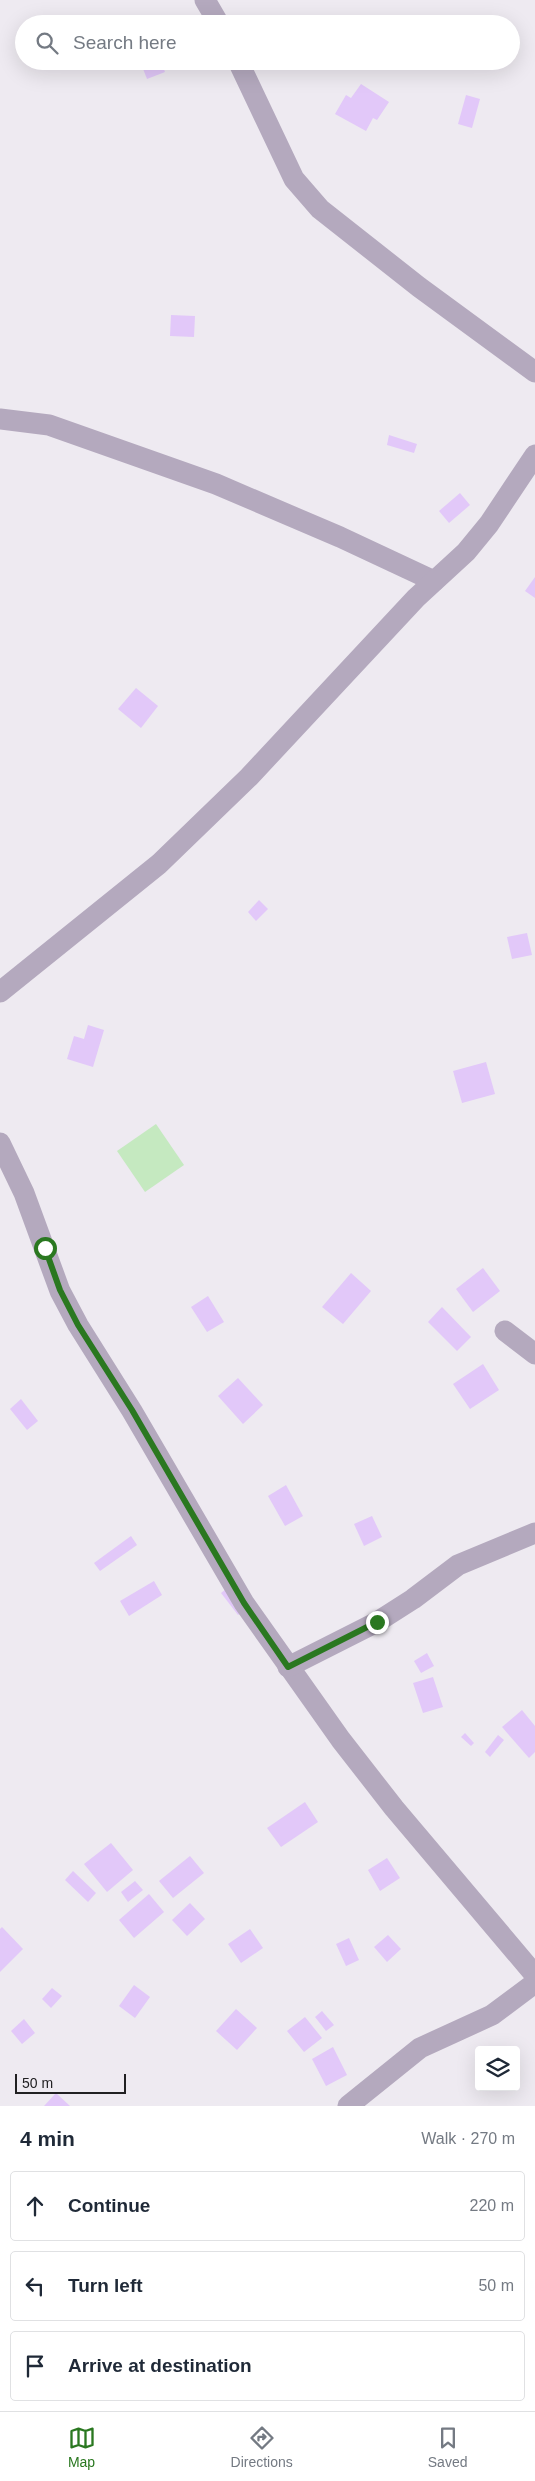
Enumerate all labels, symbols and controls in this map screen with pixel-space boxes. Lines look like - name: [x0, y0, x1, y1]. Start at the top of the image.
- search box: [15, 15, 520, 70]
- icon: search: [33, 29, 61, 57]
- text: Search here: [73, 32, 177, 53]
- route start: [34, 1237, 57, 1260]
- route end: [366, 1611, 389, 1634]
- map controls: [475, 2046, 520, 2091]
- button: layers: [475, 2046, 520, 2091]
- scale bar: [15, 2071, 126, 2094]
- text: 50 m: [22, 2075, 53, 2091]
- text: 4 min: [20, 2127, 75, 2150]
- text: Walk · 270 m: [421, 2130, 515, 2147]
- icon: ahead: [21, 2192, 49, 2220]
- text: Continue: [68, 2195, 150, 2216]
- text: 220 m: [470, 2197, 514, 2214]
- icon: left: [21, 2272, 49, 2300]
- text: Turn left: [68, 2275, 143, 2296]
- text: 50 m: [478, 2277, 514, 2294]
- icon: arrive: [21, 2352, 49, 2380]
- text: Arrive at destination: [68, 2355, 252, 2376]
- tab: Map: [68, 2424, 96, 2470]
- tab: Directions: [231, 2424, 293, 2470]
- tab: Saved: [428, 2424, 467, 2470]

